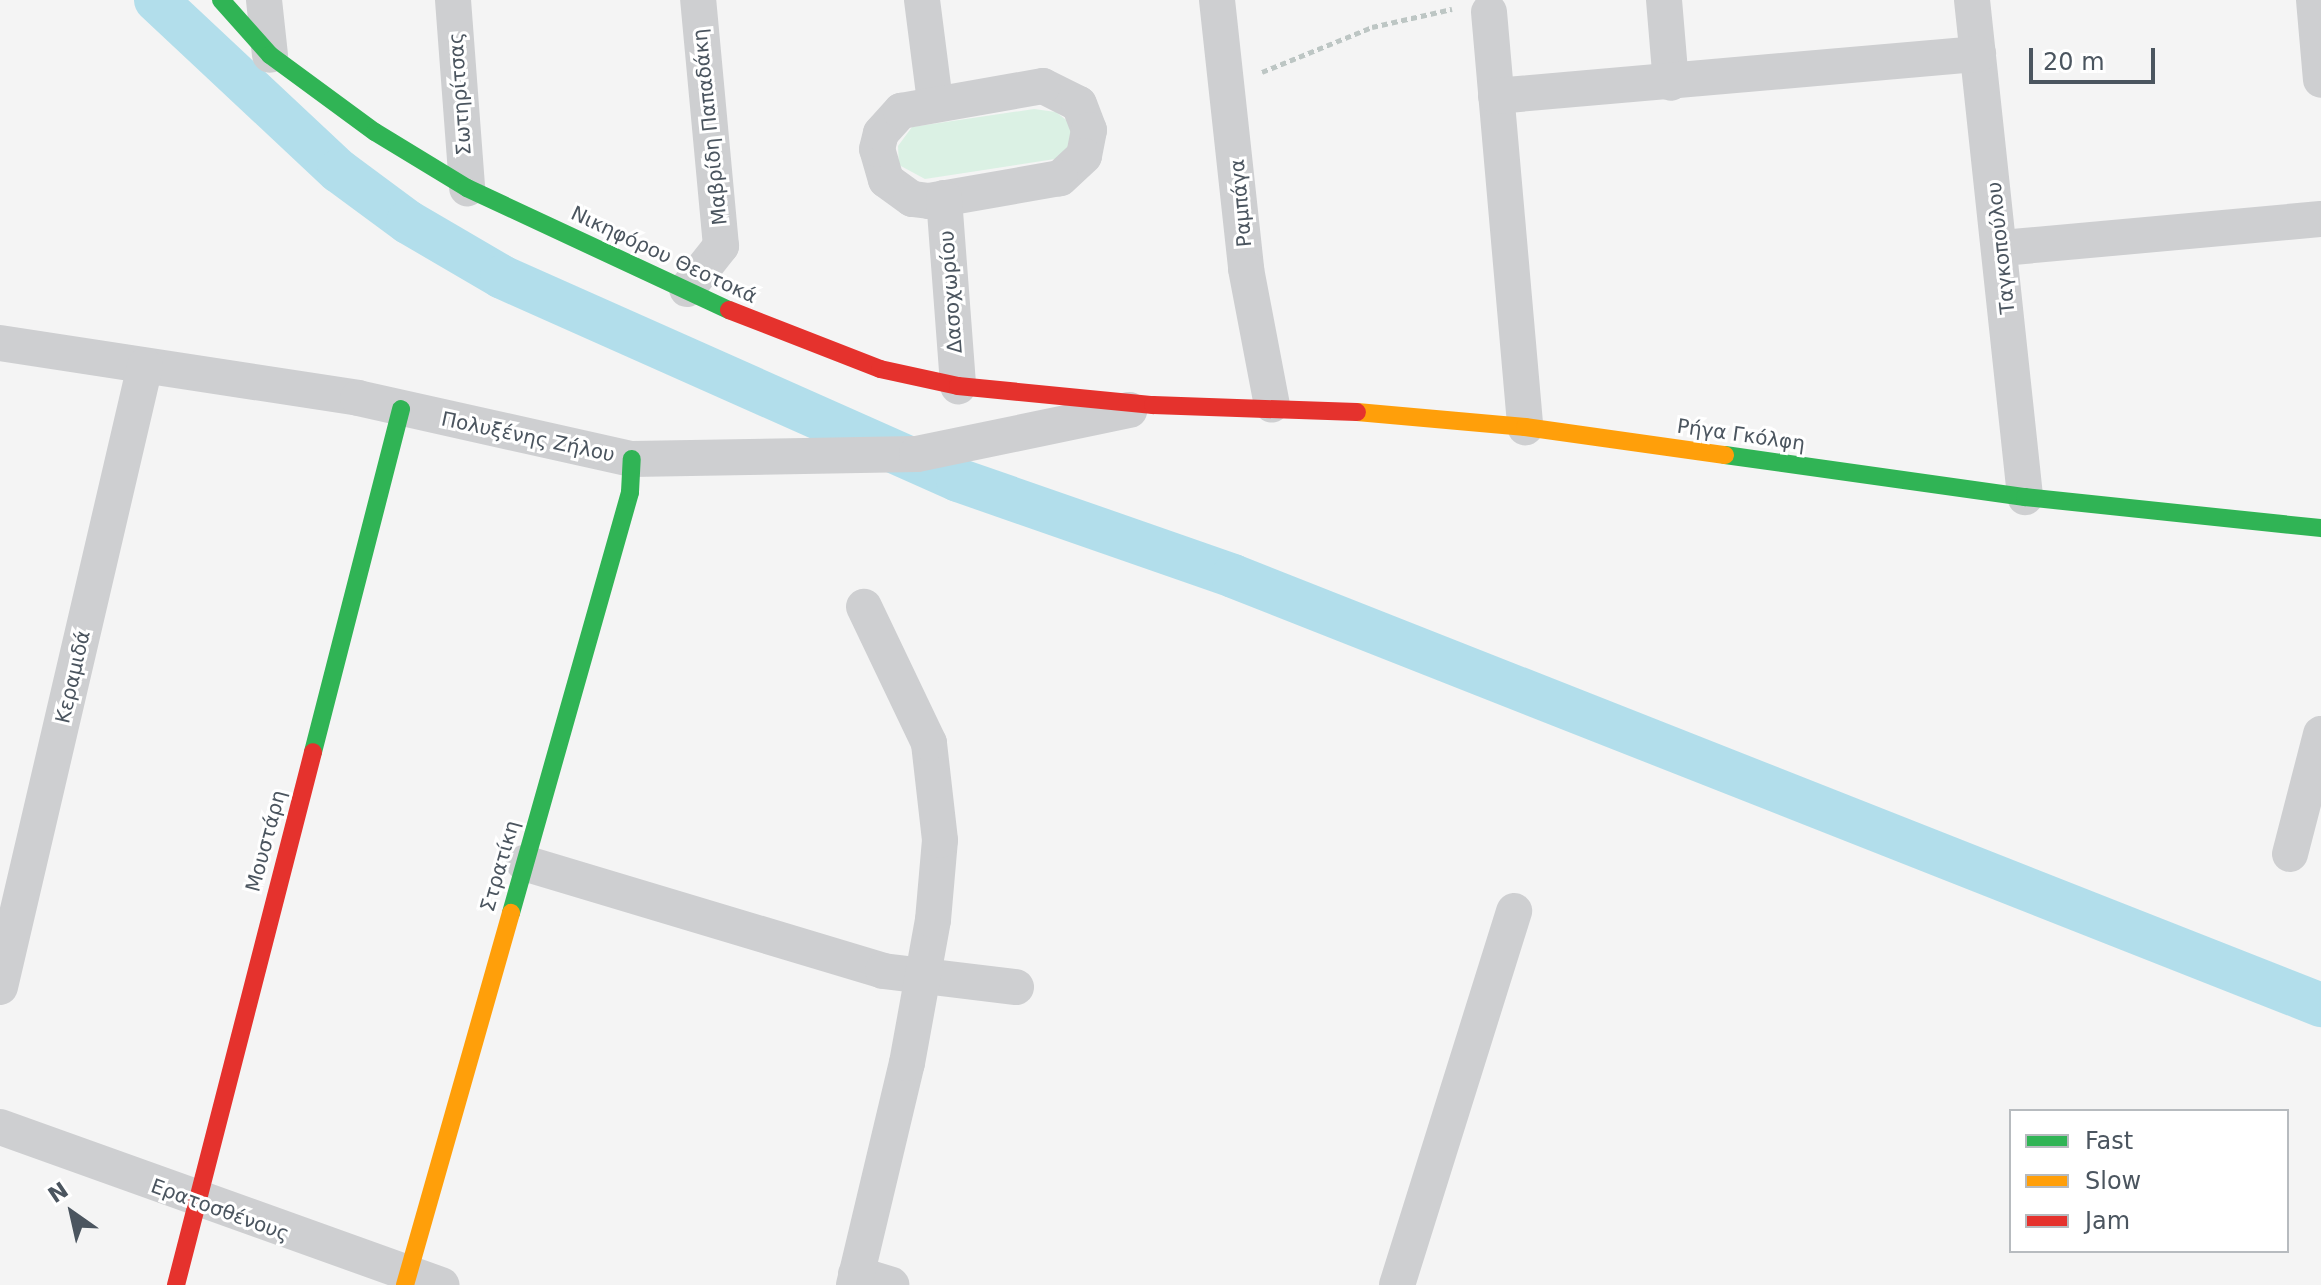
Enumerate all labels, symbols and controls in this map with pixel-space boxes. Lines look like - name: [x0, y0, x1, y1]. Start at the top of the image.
- street label: Μαβρίδη Παπαδάκη: [688, 28, 732, 226]
- street label: Σωτηρίτσας: [444, 32, 476, 156]
- scale bar: [2033, 32, 2159, 82]
- text: 20 m: [2043, 48, 2105, 76]
- street label: Ραμπάγα: [1225, 158, 1257, 248]
- street label: Ταγκοπούλου: [1982, 181, 2020, 315]
- street label: Νικηφόρου Θεοτοκά: [567, 201, 761, 309]
- street label: Δασοχωρίου: [935, 230, 967, 354]
- street label: Πολυξένης Ζήλου: [439, 407, 617, 467]
- street label: Ρήγα Γκόλφη: [1675, 414, 1807, 456]
- street label: Κεραμιδά: [51, 628, 95, 726]
- street label: Μουστάρη: [241, 788, 291, 894]
- street label: Στρατίκη: [476, 818, 524, 914]
- legend: [2009, 1109, 2289, 1253]
- text: Fast: [2085, 1127, 2133, 1155]
- text: Slow: [2085, 1167, 2141, 1195]
- north arrow: [32, 1173, 112, 1253]
- street label: Ερατοσθένους: [148, 1174, 292, 1246]
- text: N: [44, 1177, 73, 1208]
- text: Jam: [2085, 1207, 2130, 1235]

